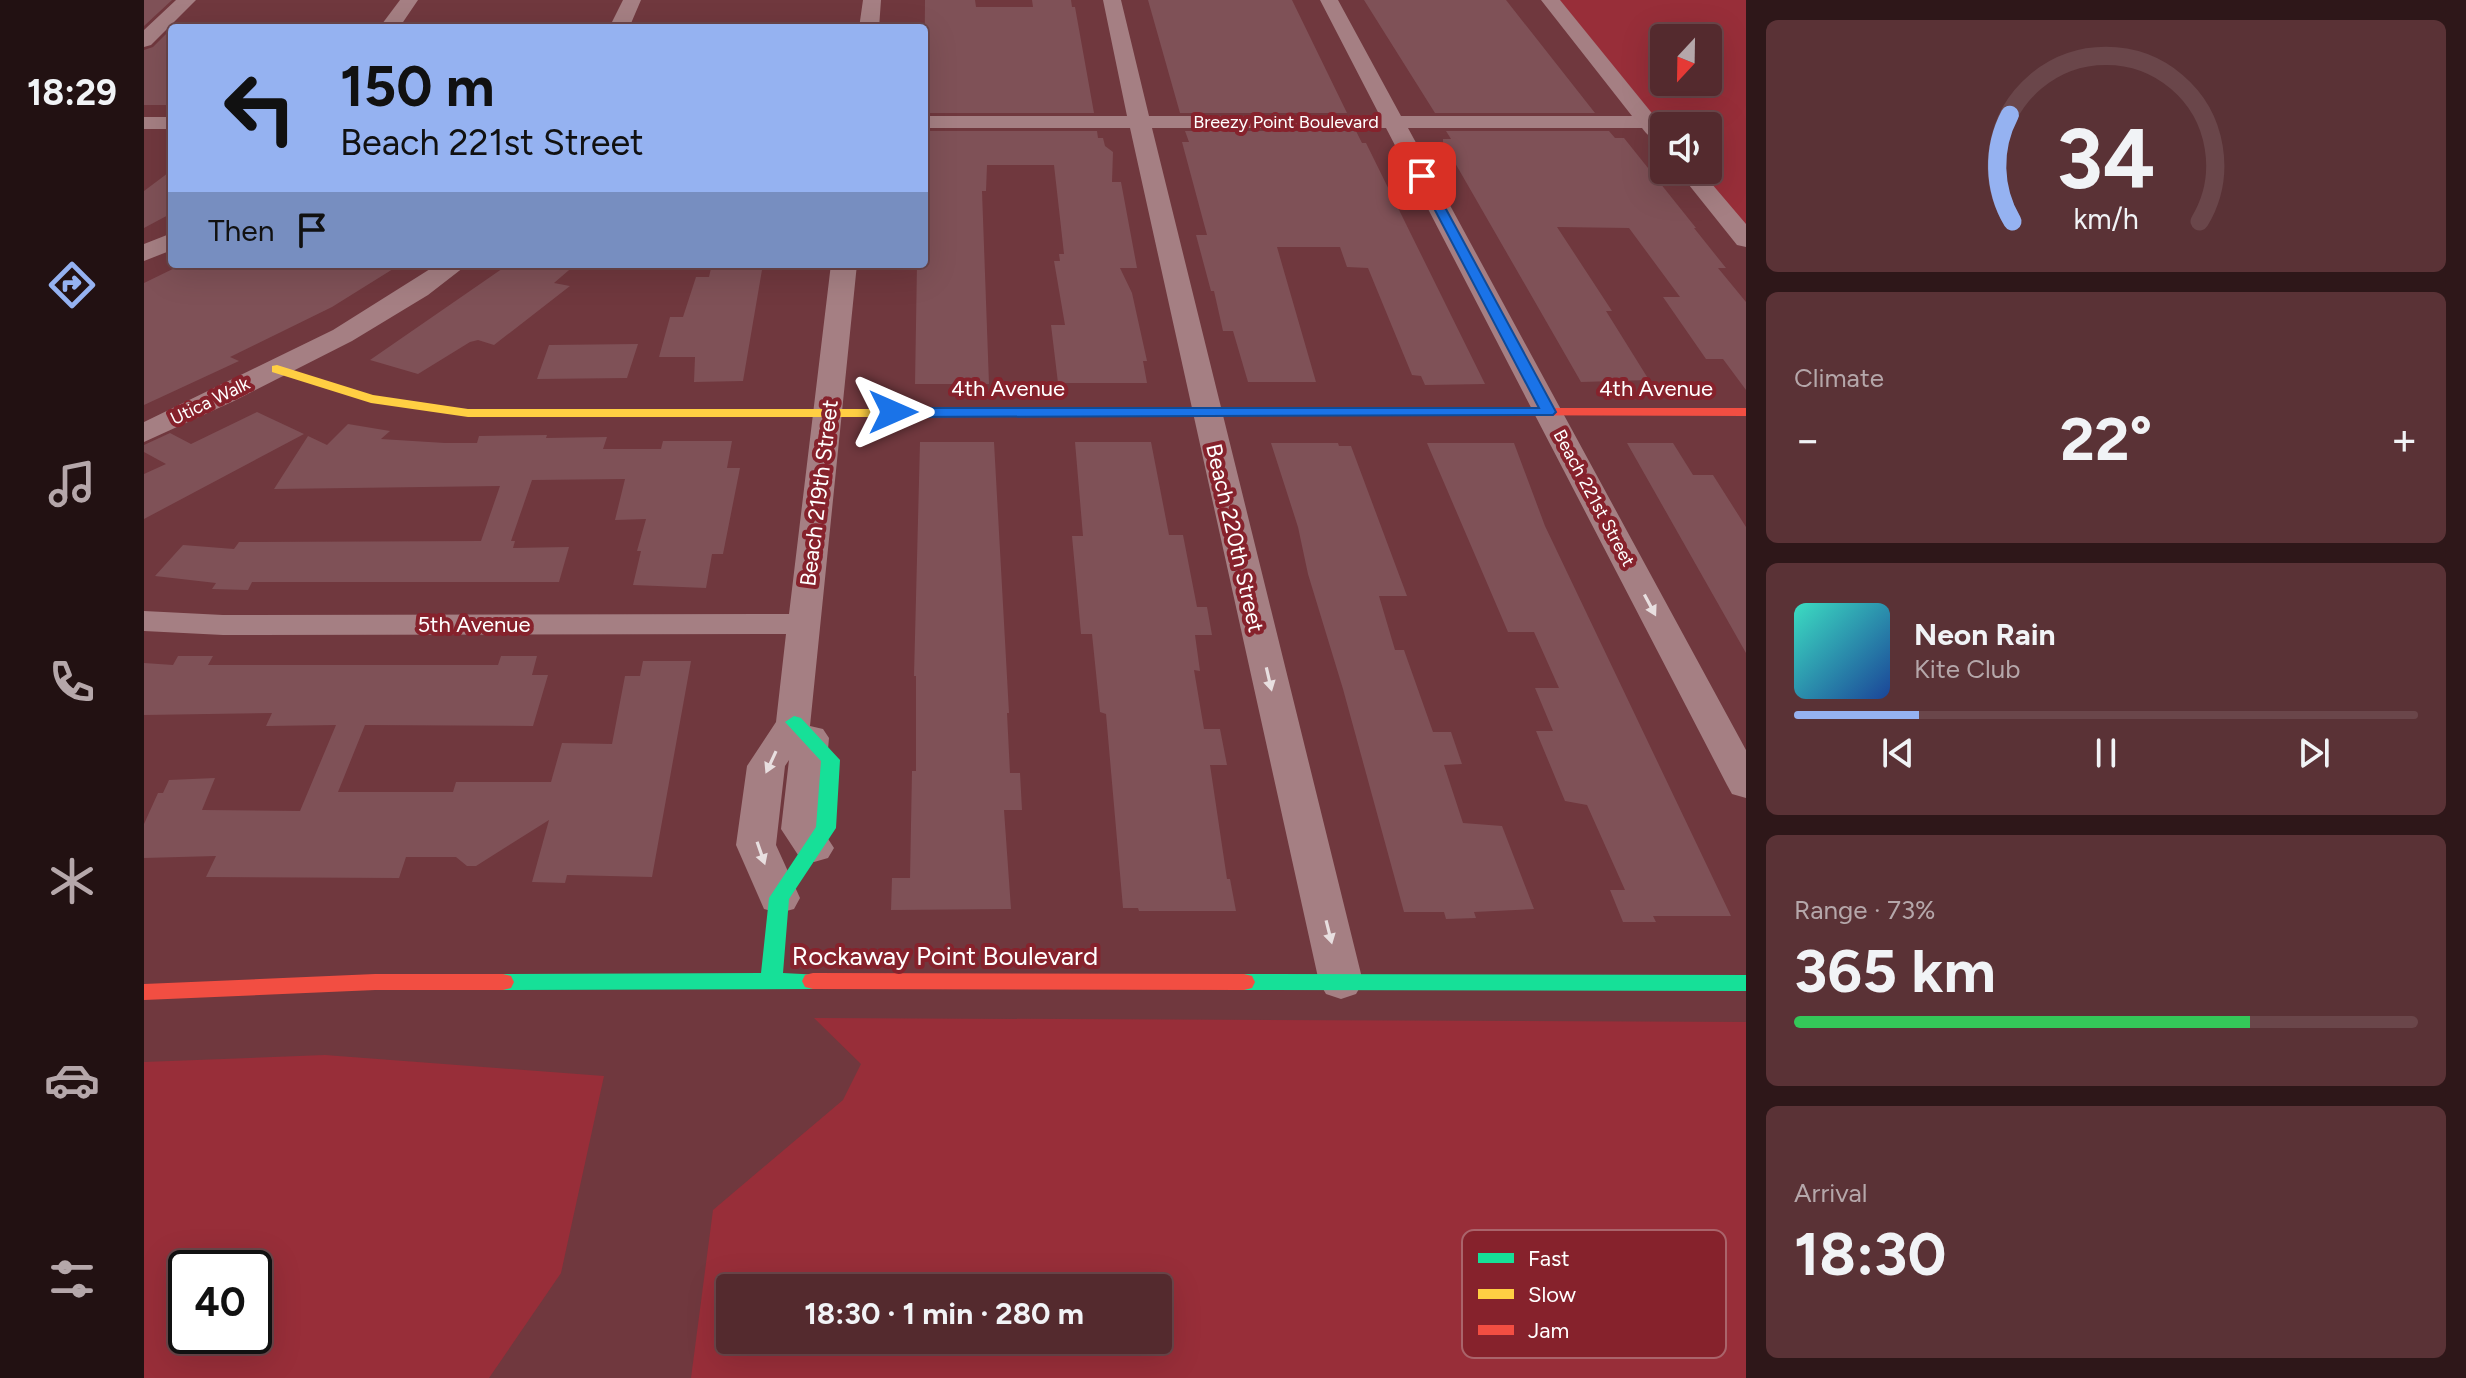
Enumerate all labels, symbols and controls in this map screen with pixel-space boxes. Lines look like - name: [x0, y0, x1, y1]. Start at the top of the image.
- north arrow: [1650, 24, 1722, 96]
- map controls: [1650, 24, 1722, 184]
- text: 150 m: [340, 53, 495, 120]
- icon: left: [208, 56, 312, 160]
- text: 18:29: [27, 71, 117, 114]
- text: 34: [2057, 108, 2155, 208]
- street label: Breezy Point Boulevard: [1193, 111, 1379, 133]
- button: sound: [1650, 112, 1722, 184]
- text: Beach 221st Street: [340, 121, 644, 164]
- pin: [1388, 142, 1456, 210]
- icon: arrive: [1400, 154, 1444, 198]
- text: km/h: [2073, 202, 2139, 236]
- icon: arrive: [290, 208, 334, 252]
- text: Then: [208, 212, 274, 249]
- icon: directions: [44, 257, 100, 313]
- text: Climate: [1794, 362, 1884, 394]
- position arrow: [851, 370, 935, 454]
- street label: Utica Walk: [167, 372, 253, 430]
- street label: 4th Avenue: [951, 375, 1065, 402]
- street label: 4th Avenue: [1599, 375, 1713, 402]
- street label: Beach 219th Street: [794, 398, 844, 588]
- text: 22°: [2060, 403, 2152, 475]
- text: −: [1794, 413, 1821, 466]
- text: +: [2391, 413, 2418, 466]
- street label: Beach 221st Street: [1549, 426, 1639, 570]
- street label: Beach 220th Street: [1200, 441, 1270, 635]
- icon: music: [44, 456, 100, 512]
- one-way arrow: [1644, 593, 1657, 616]
- street label: 5th Avenue: [417, 611, 531, 638]
- text: Neon Rain: [1914, 616, 2056, 653]
- text: Kite Club: [1914, 653, 2020, 685]
- icon: phone: [44, 654, 100, 710]
- one-way arrow: [1263, 667, 1276, 692]
- icon: previous: [1876, 731, 1920, 775]
- icon: pause: [2084, 731, 2128, 775]
- icon: next: [2292, 731, 2336, 775]
- one-way arrow: [764, 750, 777, 773]
- one-way arrow: [755, 841, 767, 865]
- icon: climate: [44, 853, 100, 909]
- text: Range · 73%: [1794, 894, 1936, 926]
- one-way arrow: [1323, 920, 1336, 945]
- text: 365 km: [1794, 935, 1996, 1007]
- street label: Rockaway Point Boulevard: [792, 940, 1098, 972]
- icon: car: [44, 1052, 100, 1108]
- text: Arrival: [1794, 1177, 1867, 1209]
- text: 18:30: [1794, 1218, 1946, 1290]
- legend: [1462, 1230, 1726, 1358]
- text: Fast: [1528, 1245, 1570, 1272]
- speed limit sign: 40: [168, 1250, 272, 1354]
- icon: filters: [44, 1251, 100, 1307]
- text: Slow: [1528, 1281, 1577, 1308]
- text: 18:30 · 1 min · 280 m: [804, 1295, 1084, 1332]
- text: Jam: [1528, 1317, 1569, 1344]

